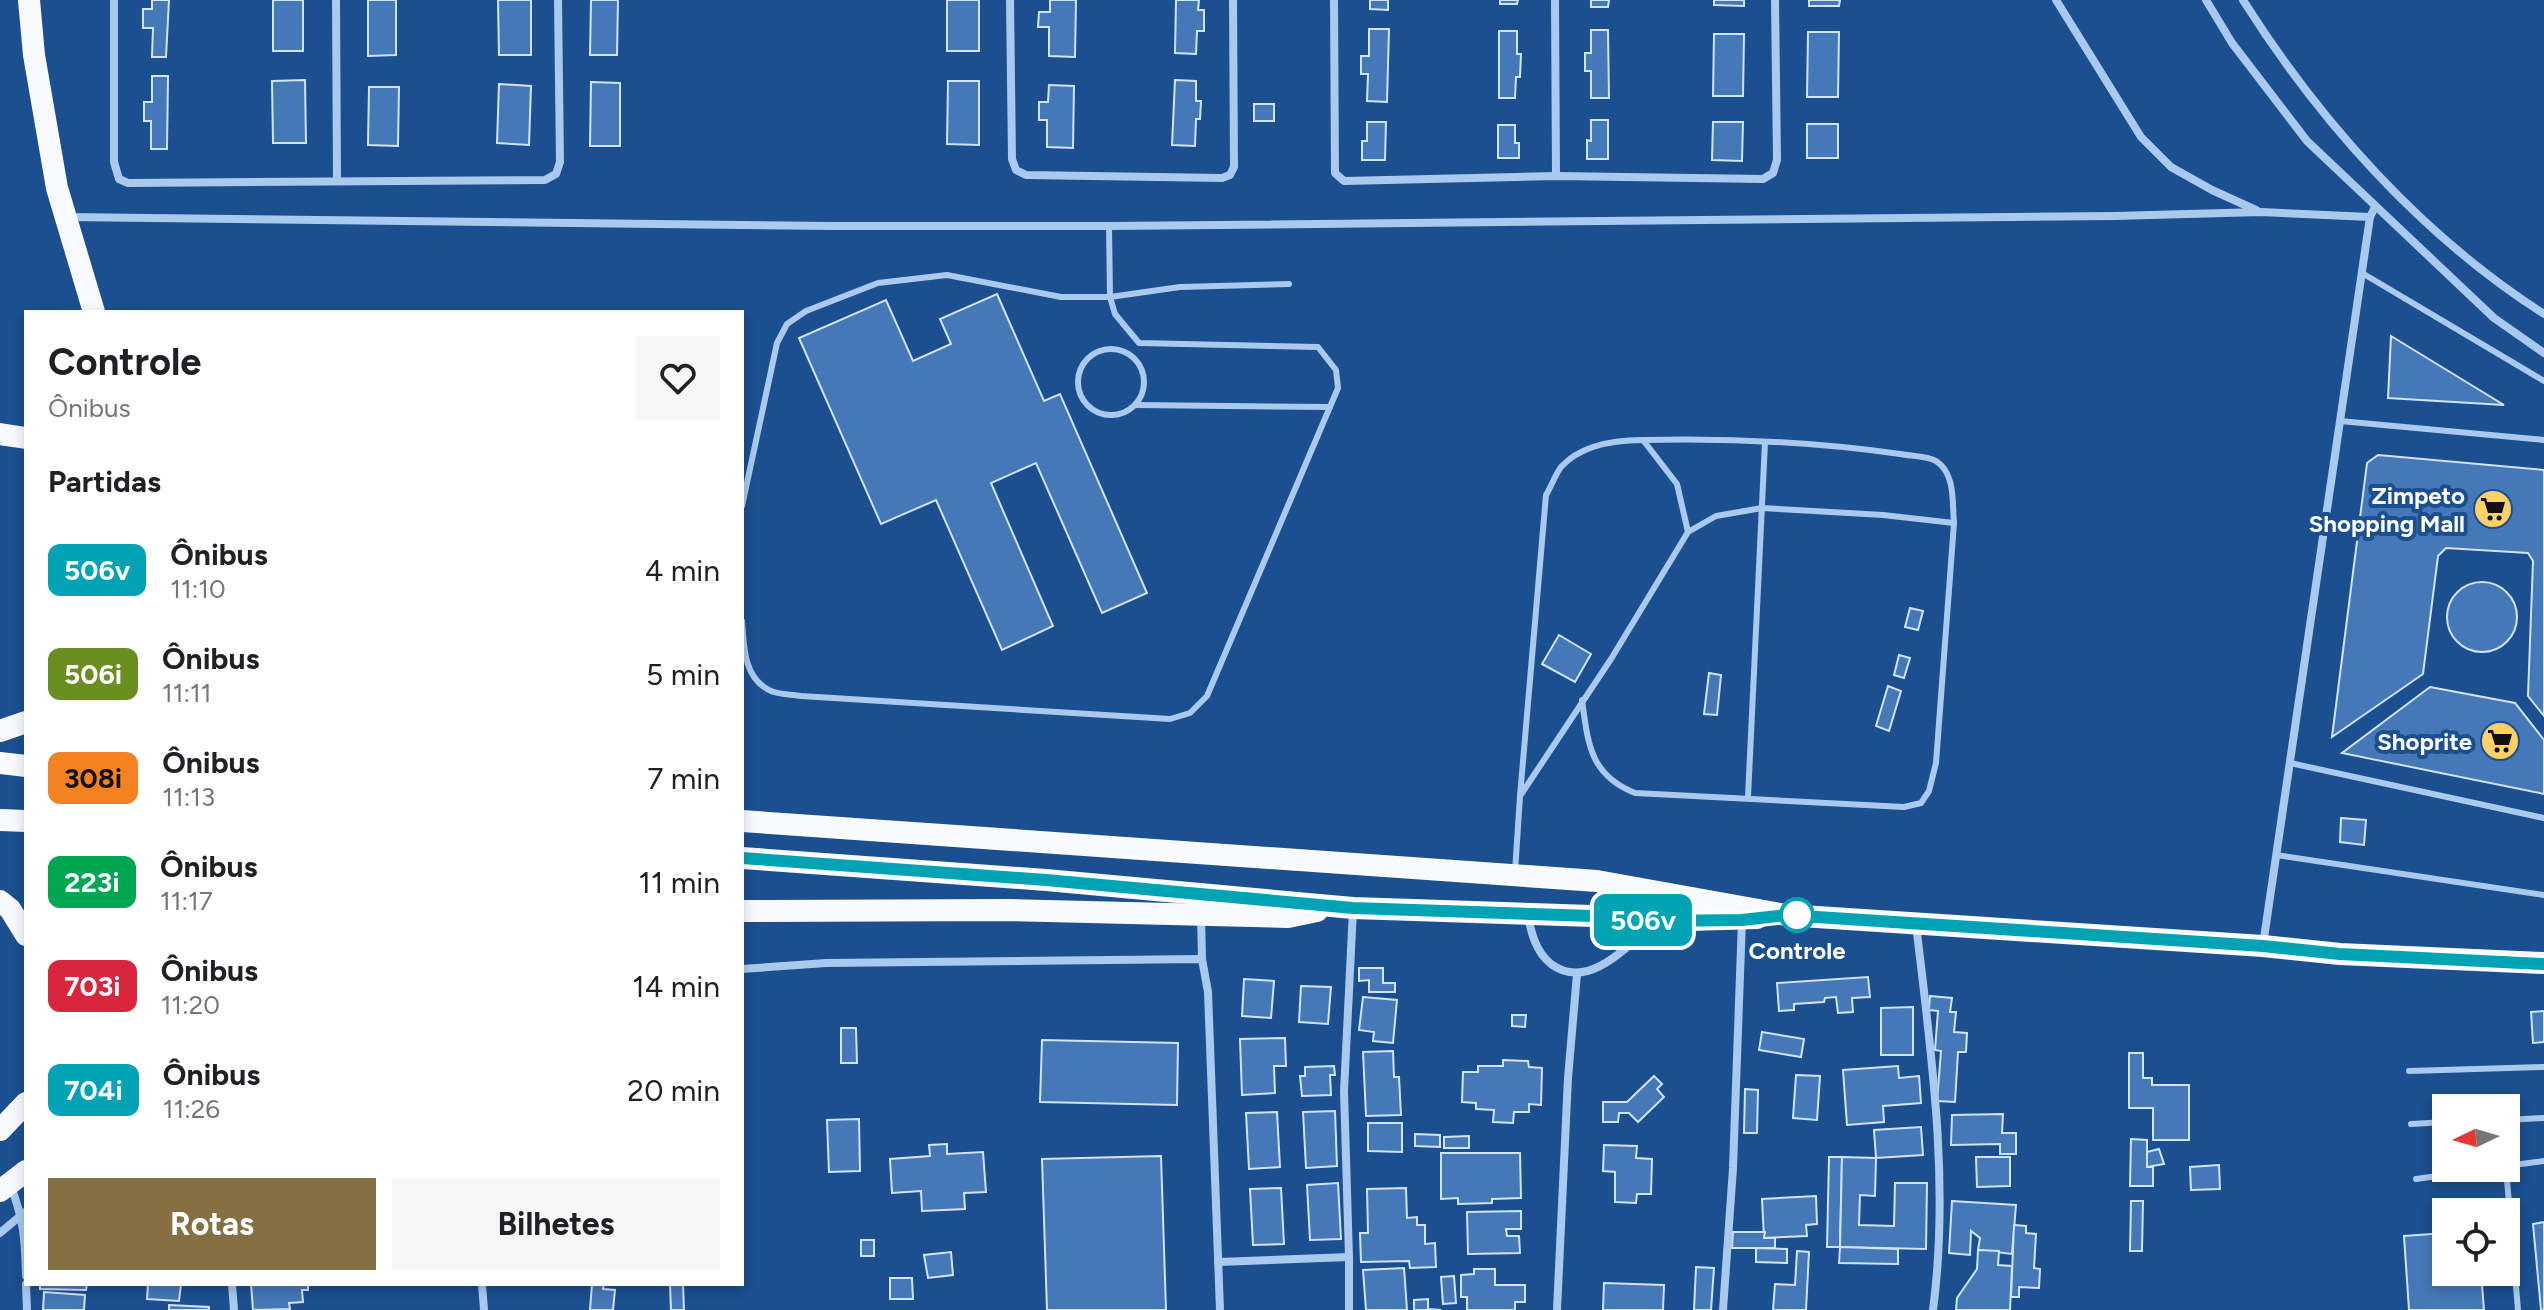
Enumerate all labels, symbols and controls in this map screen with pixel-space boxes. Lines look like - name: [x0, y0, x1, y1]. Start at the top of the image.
- button: heart: [636, 336, 720, 420]
- text: Controle: [48, 339, 201, 385]
- text: Ônibus: [48, 392, 131, 424]
- text: Partidas: [48, 463, 161, 500]
- place label: Zimpeto Shopping Mall: [2309, 481, 2465, 538]
- supermarket icon: Zimpeto Shopping Mall: [2472, 488, 2514, 530]
- text: Ônibus: [170, 536, 268, 573]
- text: 4 min: [645, 552, 720, 589]
- text: 506v: [64, 553, 130, 587]
- text: 11:10: [170, 573, 226, 605]
- text: Ônibus: [162, 640, 259, 677]
- text: 5 min: [646, 656, 720, 693]
- text: 506i: [64, 657, 122, 691]
- text: 11:11: [162, 677, 212, 709]
- supermarket icon: Shoprite: [2479, 720, 2521, 762]
- place label: Shoprite: [2377, 727, 2472, 756]
- text: Ônibus: [162, 744, 260, 781]
- text: 7 min: [647, 760, 720, 797]
- text: 308i: [64, 761, 122, 795]
- text: 11:13: [162, 781, 215, 813]
- text: Ônibus: [160, 848, 257, 885]
- text: 11 min: [639, 864, 720, 901]
- text: 223i: [64, 865, 120, 899]
- text: 11:17: [160, 885, 213, 917]
- line badge: 506v: [1587, 894, 1699, 946]
- marker: Controle: [1780, 898, 1814, 932]
- text: 506v: [1610, 903, 1676, 937]
- place label: Controle: [1749, 936, 1845, 965]
- text: Ônibus: [161, 952, 258, 989]
- text: 14 min: [632, 968, 720, 1005]
- text: 703i: [64, 969, 121, 1003]
- text: 11:20: [161, 989, 220, 1021]
- text: Ônibus: [163, 1056, 260, 1093]
- text: 20 min: [627, 1072, 720, 1109]
- text: 704i: [64, 1073, 123, 1107]
- text: 11:26: [163, 1093, 220, 1125]
- north arrow: [2432, 1094, 2520, 1182]
- map controls: [2432, 1094, 2520, 1286]
- button: Rotas: [48, 1178, 376, 1270]
- button: Bilhetes: [392, 1178, 720, 1270]
- button: locate: [2432, 1198, 2520, 1286]

